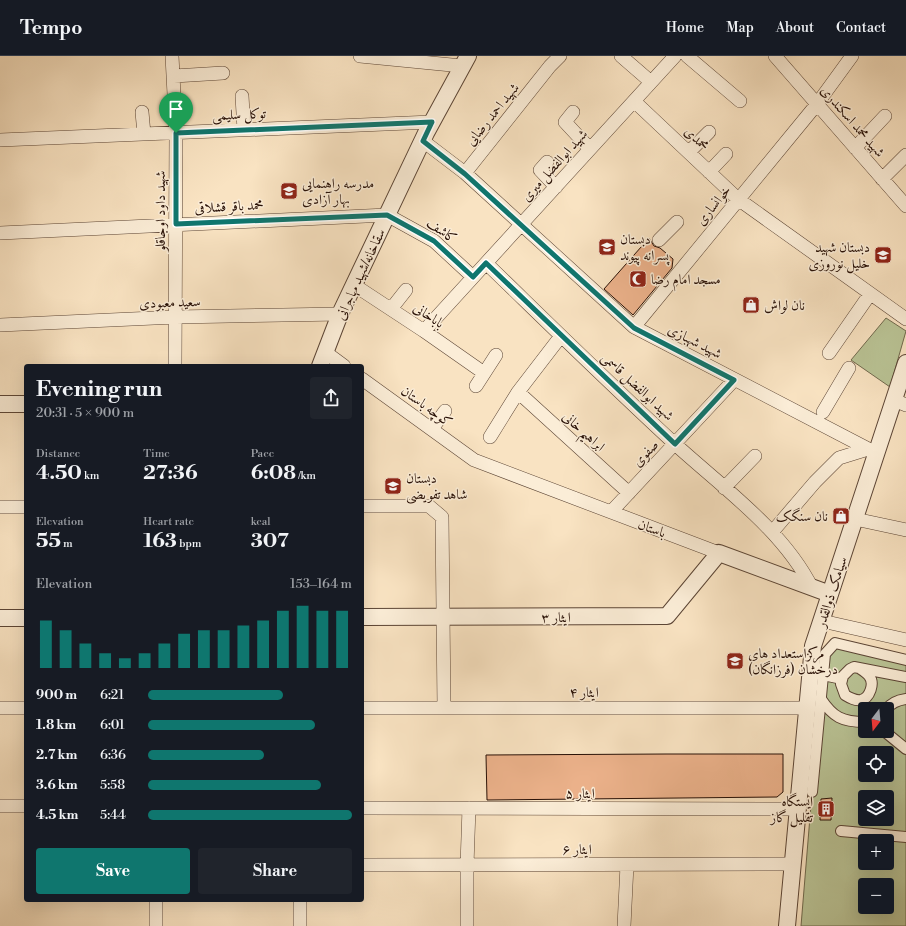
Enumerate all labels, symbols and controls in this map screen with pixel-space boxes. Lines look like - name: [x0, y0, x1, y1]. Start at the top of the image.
- text: Tempo: [20, 16, 82, 40]
- text: Home: [666, 19, 704, 37]
- text: Map: [726, 19, 754, 37]
- text: About: [776, 19, 814, 37]
- text: Contact: [836, 19, 886, 37]
- street label: شهید احمد رضایی: [462, 79, 524, 150]
- street label: شهید محمد اسکندری: [816, 82, 888, 161]
- pin: [159, 92, 193, 133]
- icon: arrive: [165, 98, 187, 120]
- street label: توکل سلیمی: [212, 105, 267, 126]
- street label: محمدی: [680, 123, 713, 155]
- street label: شهید ابوالفضل میری: [518, 126, 593, 206]
- street label: شهید داود اوجاقلو: [152, 170, 170, 253]
- place label: مدرسه راهنمایی بهار آزادی: [302, 175, 374, 209]
- school or university icon: مدرسه راهنمایی بهار آزادی: [279, 181, 299, 201]
- street label: خوانساری: [692, 182, 735, 229]
- street label: محمد باقر قشلاقی: [194, 196, 264, 218]
- street label: کاشف: [423, 214, 460, 248]
- street label: سقاخانه/شهید مهاجرانی: [332, 226, 390, 323]
- place label: دبستان پسرانه پیوند: [620, 231, 670, 266]
- school or university icon: دبستان پسرانه پیوند: [597, 237, 617, 257]
- place label: دبستان شهید خلیل نوروزی: [808, 239, 870, 274]
- school or university icon: دبستان شهید خلیل نوروزی: [873, 245, 893, 265]
- mosque icon: مسجد امام رضا: [628, 269, 648, 289]
- place label: مسجد امام رضا: [651, 271, 721, 292]
- street label: سعید معبودی: [139, 293, 201, 313]
- shop icon: نان لواش: [741, 295, 761, 315]
- place label: نان لواش: [764, 297, 805, 315]
- street label: باباخانی: [409, 299, 448, 333]
- street label: شهید شهبازی: [664, 321, 725, 363]
- street label: شهید ابوالفضل قاسمی: [597, 349, 678, 426]
- text: Evening run: [36, 376, 162, 403]
- button: share: [310, 377, 352, 419]
- street label: کوچه باستان: [397, 382, 456, 431]
- text: 20:31 · 5 × 900 m: [36, 405, 134, 421]
- street label: ابراهیم خانی: [555, 408, 609, 459]
- street label: صفوی: [629, 436, 663, 471]
- text: Distance: [36, 447, 80, 461]
- text: Time: [143, 447, 170, 461]
- text: Pace: [251, 447, 274, 461]
- text: 4.50: [36, 461, 82, 486]
- text: 27:36: [143, 461, 198, 486]
- text: 6:08: [251, 461, 296, 486]
- text: km: [82, 469, 99, 483]
- text: /km: [296, 469, 316, 483]
- place label: دبستان شاهد تفویضی: [406, 470, 468, 504]
- school or university icon: دبستان شاهد تفویضی: [383, 476, 403, 496]
- shop icon: نان سنگک: [831, 506, 851, 526]
- place label: نان سنگک: [776, 507, 828, 526]
- text: Elevation: [36, 515, 84, 529]
- text: Heart rate: [143, 515, 194, 529]
- text: kcal: [251, 515, 271, 529]
- street label: باستان: [635, 516, 668, 542]
- text: 55: [36, 529, 61, 554]
- text: 163: [143, 529, 177, 554]
- text: 307: [251, 529, 289, 554]
- text: m: [61, 537, 73, 551]
- text: bpm: [177, 537, 201, 551]
- street label: سیامک ذوالقدر: [811, 554, 852, 632]
- text: Elevation: [36, 576, 92, 592]
- text: 153–164 m: [290, 576, 352, 592]
- street label: ایثار ۳: [541, 609, 571, 627]
- place label: مرکزاستعداد های درخشان (فرزانگان): [748, 645, 838, 679]
- school or university icon: مرکزاستعداد های درخشان (فرزانگان): [725, 651, 745, 671]
- street label: ایثار ۴: [569, 684, 599, 702]
- text: 900 m: [36, 687, 77, 703]
- text: 6:21: [100, 687, 124, 703]
- north arrow: [858, 702, 894, 738]
- map controls: [858, 702, 894, 914]
- text: 1.8 km: [36, 717, 76, 733]
- text: 6:01: [100, 717, 125, 733]
- button: locate: [858, 746, 894, 782]
- text: 2.7 km: [36, 747, 77, 763]
- text: 6:36: [100, 747, 126, 763]
- text: 3.6 km: [36, 777, 78, 793]
- text: 5:58: [100, 777, 125, 793]
- street label: ایثار ۵: [565, 785, 595, 803]
- button: layers: [858, 790, 894, 826]
- place label: ایستگاه تقلیل گاز: [769, 792, 813, 828]
- building icon: ایستگاه تقلیل گاز: [816, 799, 836, 819]
- text: 4.5 km: [36, 807, 78, 823]
- text: 5:44: [100, 807, 126, 823]
- button: +: [858, 834, 894, 870]
- street label: ایثار ۶: [562, 841, 592, 859]
- button: Save: [36, 848, 190, 894]
- button: Share: [198, 848, 352, 894]
- button: −: [858, 878, 894, 914]

